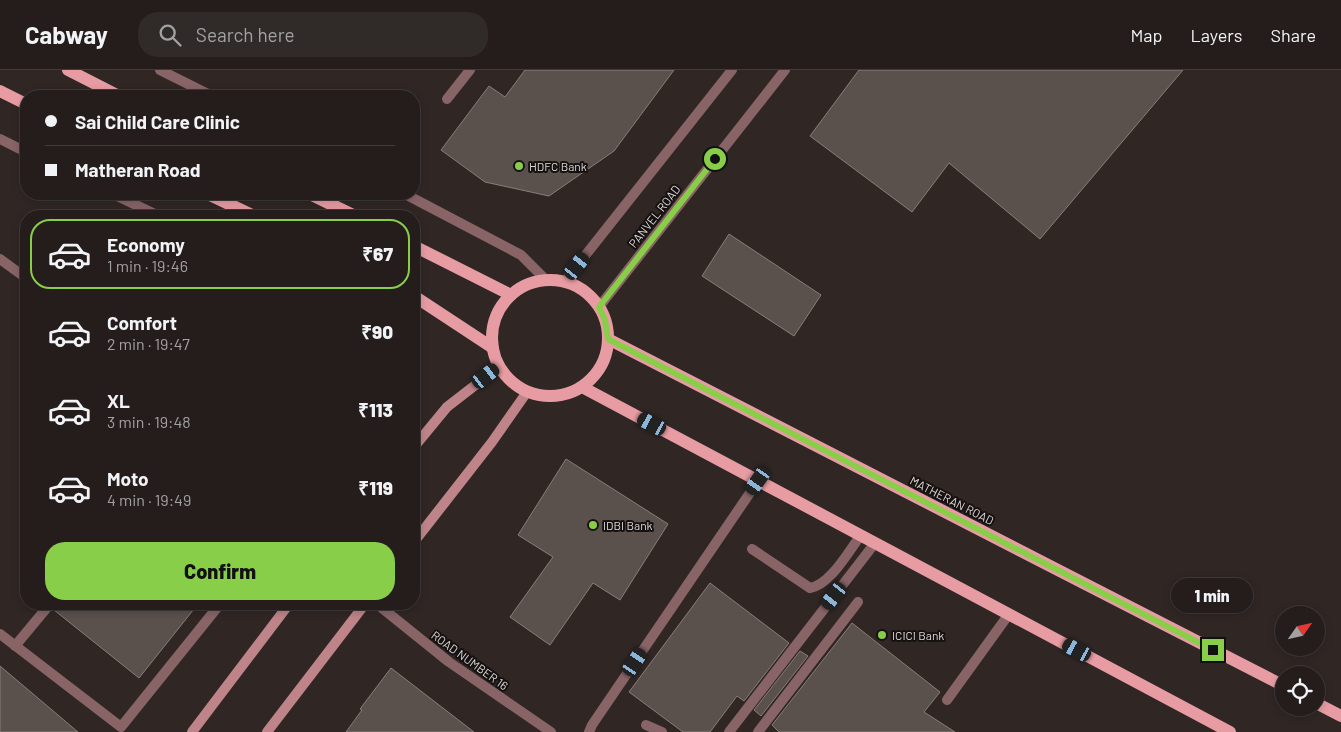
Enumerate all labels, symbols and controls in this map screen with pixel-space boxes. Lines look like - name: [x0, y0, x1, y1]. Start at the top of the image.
- search box: [138, 12, 488, 57]
- text: Cabway: [25, 20, 108, 49]
- icon: search: [156, 21, 184, 49]
- text: Search here: [196, 23, 295, 46]
- text: Map: [1130, 24, 1162, 46]
- text: Layers: [1190, 24, 1243, 46]
- text: Share: [1271, 24, 1316, 46]
- text: Sai Child Care Clinic: [75, 110, 240, 133]
- route start: [704, 148, 726, 170]
- text: Matheran Road: [75, 158, 201, 181]
- place label: HDFC Bank: [529, 159, 587, 173]
- marker: HDFC Bank: [513, 160, 525, 172]
- street label: PANVEL ROAD: [625, 182, 683, 250]
- icon: car: [47, 232, 92, 277]
- text: Economy: [107, 233, 185, 256]
- text: ₹67: [362, 242, 393, 265]
- car: [561, 250, 592, 282]
- text: 1 min · 19:46: [107, 256, 188, 275]
- icon: car: [47, 310, 92, 355]
- text: Comfort: [107, 311, 177, 334]
- text: ₹90: [361, 320, 393, 343]
- text: 2 min · 19:47: [107, 334, 190, 353]
- car: [469, 361, 502, 391]
- icon: car: [47, 388, 92, 433]
- text: XL: [107, 389, 130, 412]
- text: ₹113: [358, 398, 393, 421]
- car: [635, 410, 668, 438]
- text: 3 min · 19:48: [107, 412, 191, 431]
- car: [743, 464, 772, 498]
- icon: car: [47, 466, 92, 511]
- text: Moto: [107, 467, 149, 490]
- street label: MATHERAN ROAD: [908, 473, 996, 527]
- text: ₹119: [358, 476, 393, 499]
- text: 4 min · 19:49: [107, 490, 191, 509]
- place label: IDBI Bank: [603, 518, 653, 532]
- marker: IDBI Bank: [587, 519, 599, 531]
- button: Confirm: [45, 542, 395, 600]
- callout: 1 min: [1172, 578, 1254, 612]
- car: [818, 580, 849, 612]
- text: 1 min: [1194, 586, 1230, 605]
- north arrow: [1275, 606, 1325, 656]
- map controls: [1275, 606, 1325, 716]
- street label: ROAD NUMBER 16: [429, 628, 511, 692]
- place label: ICICI Bank: [892, 628, 944, 642]
- marker: ICICI Bank: [876, 629, 888, 641]
- car: [1060, 636, 1093, 664]
- route end: [1202, 639, 1224, 661]
- car: [620, 645, 649, 679]
- button: locate: [1275, 666, 1325, 716]

